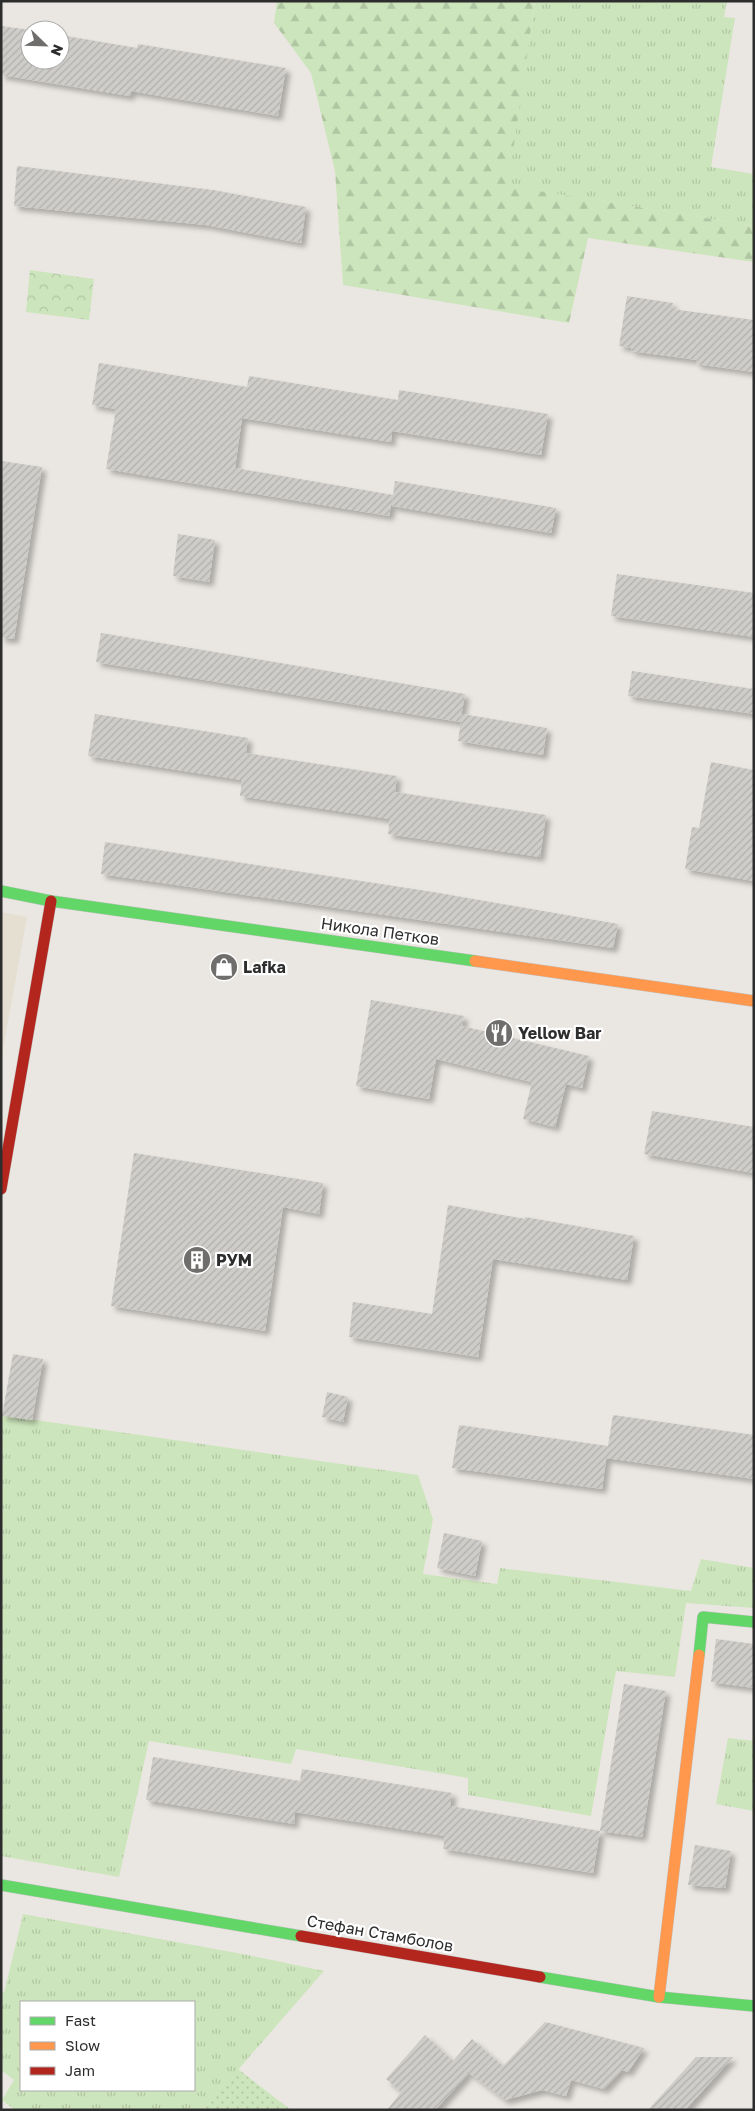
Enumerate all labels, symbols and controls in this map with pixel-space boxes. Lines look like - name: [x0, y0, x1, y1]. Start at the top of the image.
- north arrow: [20, 20, 70, 70]
- text: N: [48, 42, 67, 58]
- street label: Никола Петков: [320, 913, 440, 949]
- shop icon: Lafka: [209, 952, 239, 982]
- place label: Lafka: [243, 957, 286, 977]
- restaurant icon: Yellow Bar: [484, 1018, 514, 1048]
- place label: Yellow Bar: [518, 1023, 601, 1043]
- building icon: РУМ: [182, 1245, 212, 1275]
- place label: РУМ: [216, 1250, 252, 1270]
- street label: Стефан Стамболов: [305, 1910, 455, 1956]
- legend: [20, 2001, 195, 2091]
- text: Fast: [65, 2011, 96, 2029]
- text: Slow: [65, 2036, 100, 2054]
- text: Jam: [65, 2061, 95, 2079]

